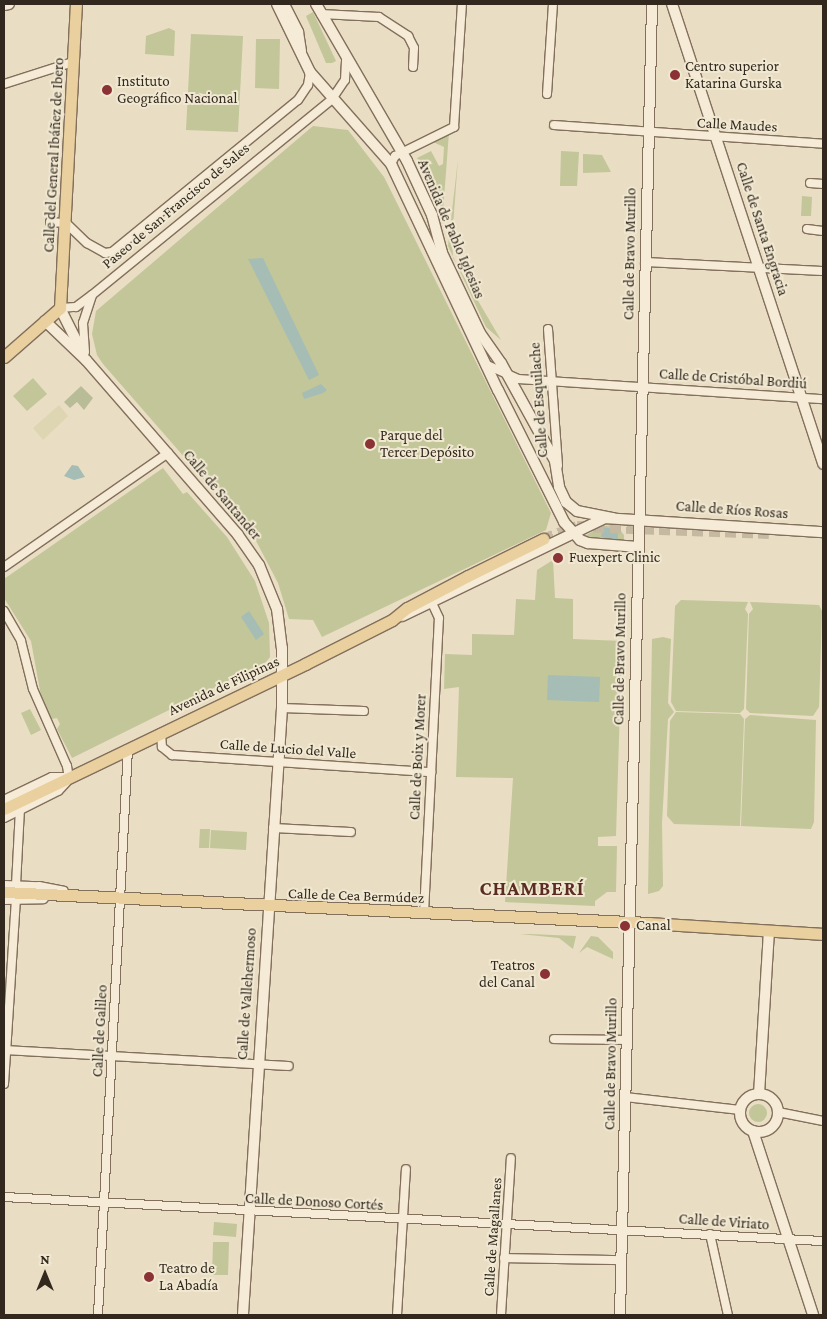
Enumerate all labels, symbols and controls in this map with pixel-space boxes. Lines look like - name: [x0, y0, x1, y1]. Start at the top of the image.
- street label: Calle del General Ibáñez de Ibero: [40, 57, 68, 253]
- place label: Centro superior Katarina Gurska: [685, 57, 782, 92]
- marker: Centro superior Katarina Gurska: [669, 69, 681, 81]
- place label: Instituto Geográfico Nacional: [117, 72, 237, 107]
- marker: Instituto Geográfico Nacional: [101, 84, 113, 96]
- street label: Calle Maudes: [696, 114, 778, 136]
- street label: Paseo de San Francisco de Sales: [99, 139, 253, 273]
- street label: Avenida de Pablo Iglesias: [413, 157, 489, 301]
- street label: Calle de Santa Engracia: [732, 160, 792, 298]
- street label: Calle de Bravo Murillo: [620, 188, 640, 320]
- street label: Calle de Esquilache: [526, 342, 552, 458]
- street label: Calle de Cristóbal Bordiú: [658, 365, 808, 393]
- place label: Parque del Tercer Depósito: [380, 426, 474, 461]
- marker: Parque del Tercer Depósito: [364, 438, 376, 450]
- street label: Calle de Santander: [179, 446, 265, 544]
- street label: Calle de Ríos Rosas: [675, 497, 789, 523]
- place label: Fuexpert Clinic: [569, 549, 660, 567]
- marker: Fuexpert Clinic: [551, 551, 565, 565]
- street label: Calle de Bravo Murillo: [610, 593, 630, 725]
- street label: Avenida de Filipinas: [166, 652, 282, 720]
- street label: Calle de Boix y Morer: [406, 693, 430, 821]
- street label: Calle de Lucio del Valle: [219, 735, 357, 763]
- district label: CHAMBERÍ: [478, 876, 586, 900]
- street label: Calle de Cea Bermúdez: [288, 885, 424, 907]
- place label: Canal: [636, 917, 671, 935]
- marker: Canal: [618, 919, 632, 933]
- street label: Calle de Vallehermoso: [233, 927, 261, 1061]
- place label: Teatros del Canal: [479, 956, 535, 991]
- marker: Teatros del Canal: [539, 968, 551, 980]
- street label: Calle de Galileo: [89, 984, 111, 1078]
- street label: Calle de Bravo Murillo: [601, 998, 621, 1130]
- street label: Calle de Magallanes: [480, 1177, 506, 1297]
- street label: Calle de Donoso Cortés: [244, 1189, 384, 1215]
- street label: Calle de Viriato: [678, 1210, 770, 1234]
- north arrow: [20, 1249, 70, 1299]
- text: N: [40, 1251, 50, 1267]
- place label: Teatro de La Abadía: [159, 1259, 218, 1294]
- marker: Teatro de La Abadía: [143, 1271, 155, 1283]

